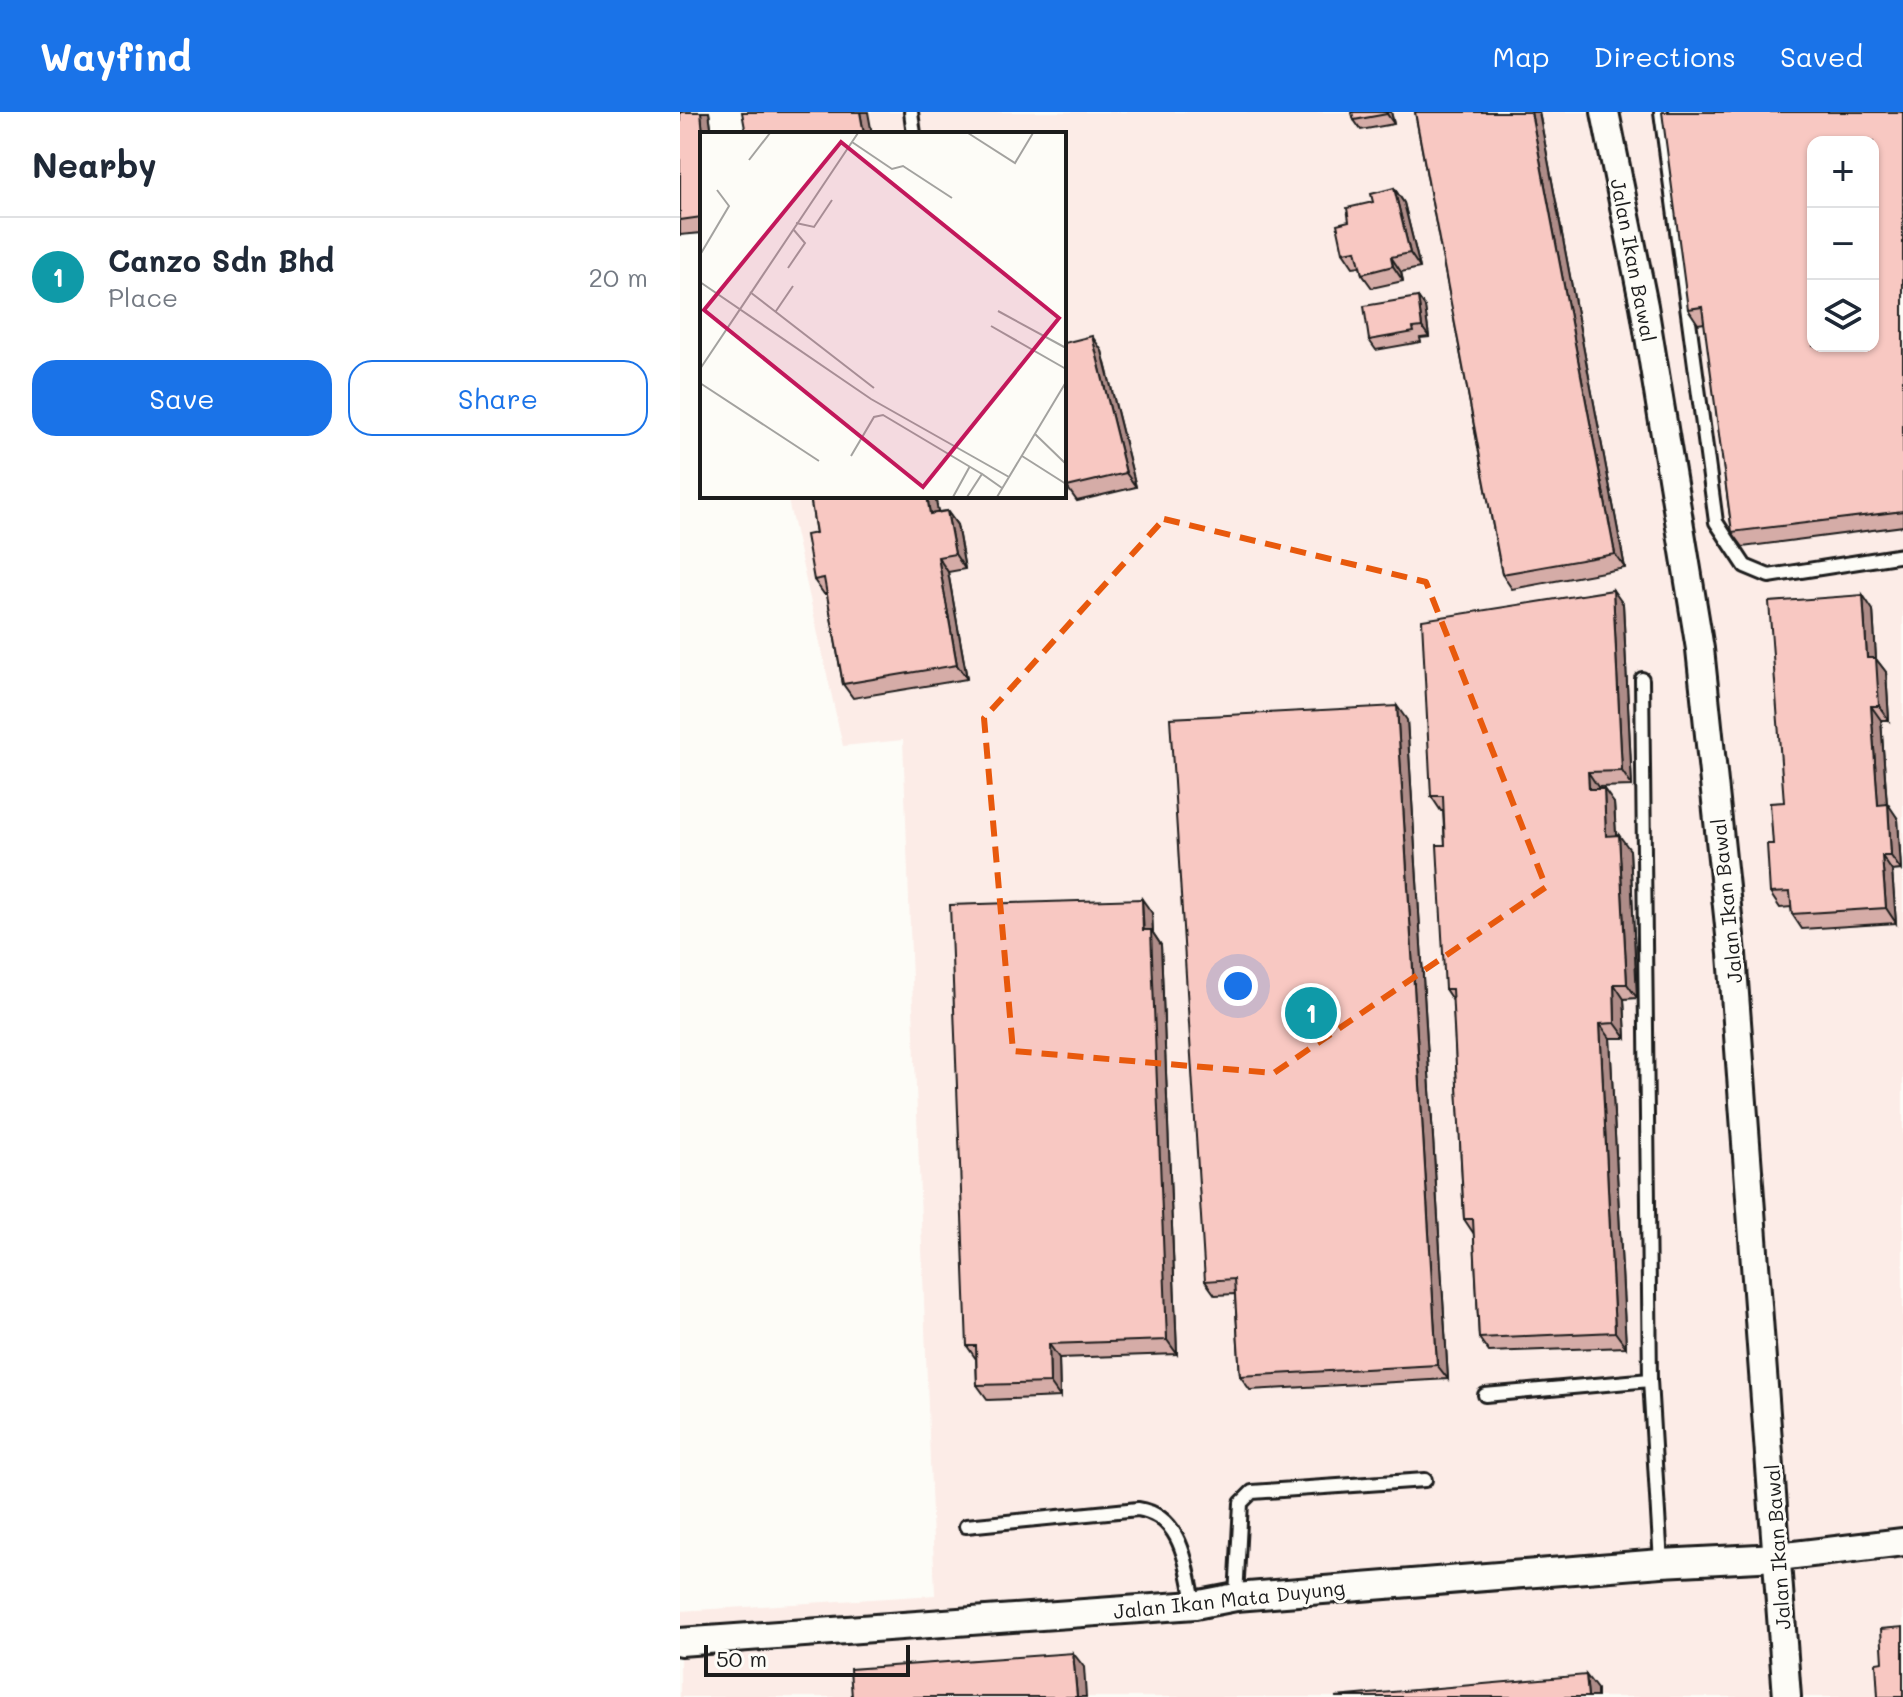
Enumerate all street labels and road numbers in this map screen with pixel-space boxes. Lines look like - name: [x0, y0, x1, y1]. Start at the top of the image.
- street label: Jalan Ikan Bawal: [1605, 176, 1663, 344]
- street label: Jalan Ikan Bawal: [1704, 817, 1748, 985]
- street label: Jalan Ikan Bawal: [1758, 1463, 1796, 1631]
- street label: Jalan Ikan Mata Duyung: [1112, 1574, 1346, 1624]

